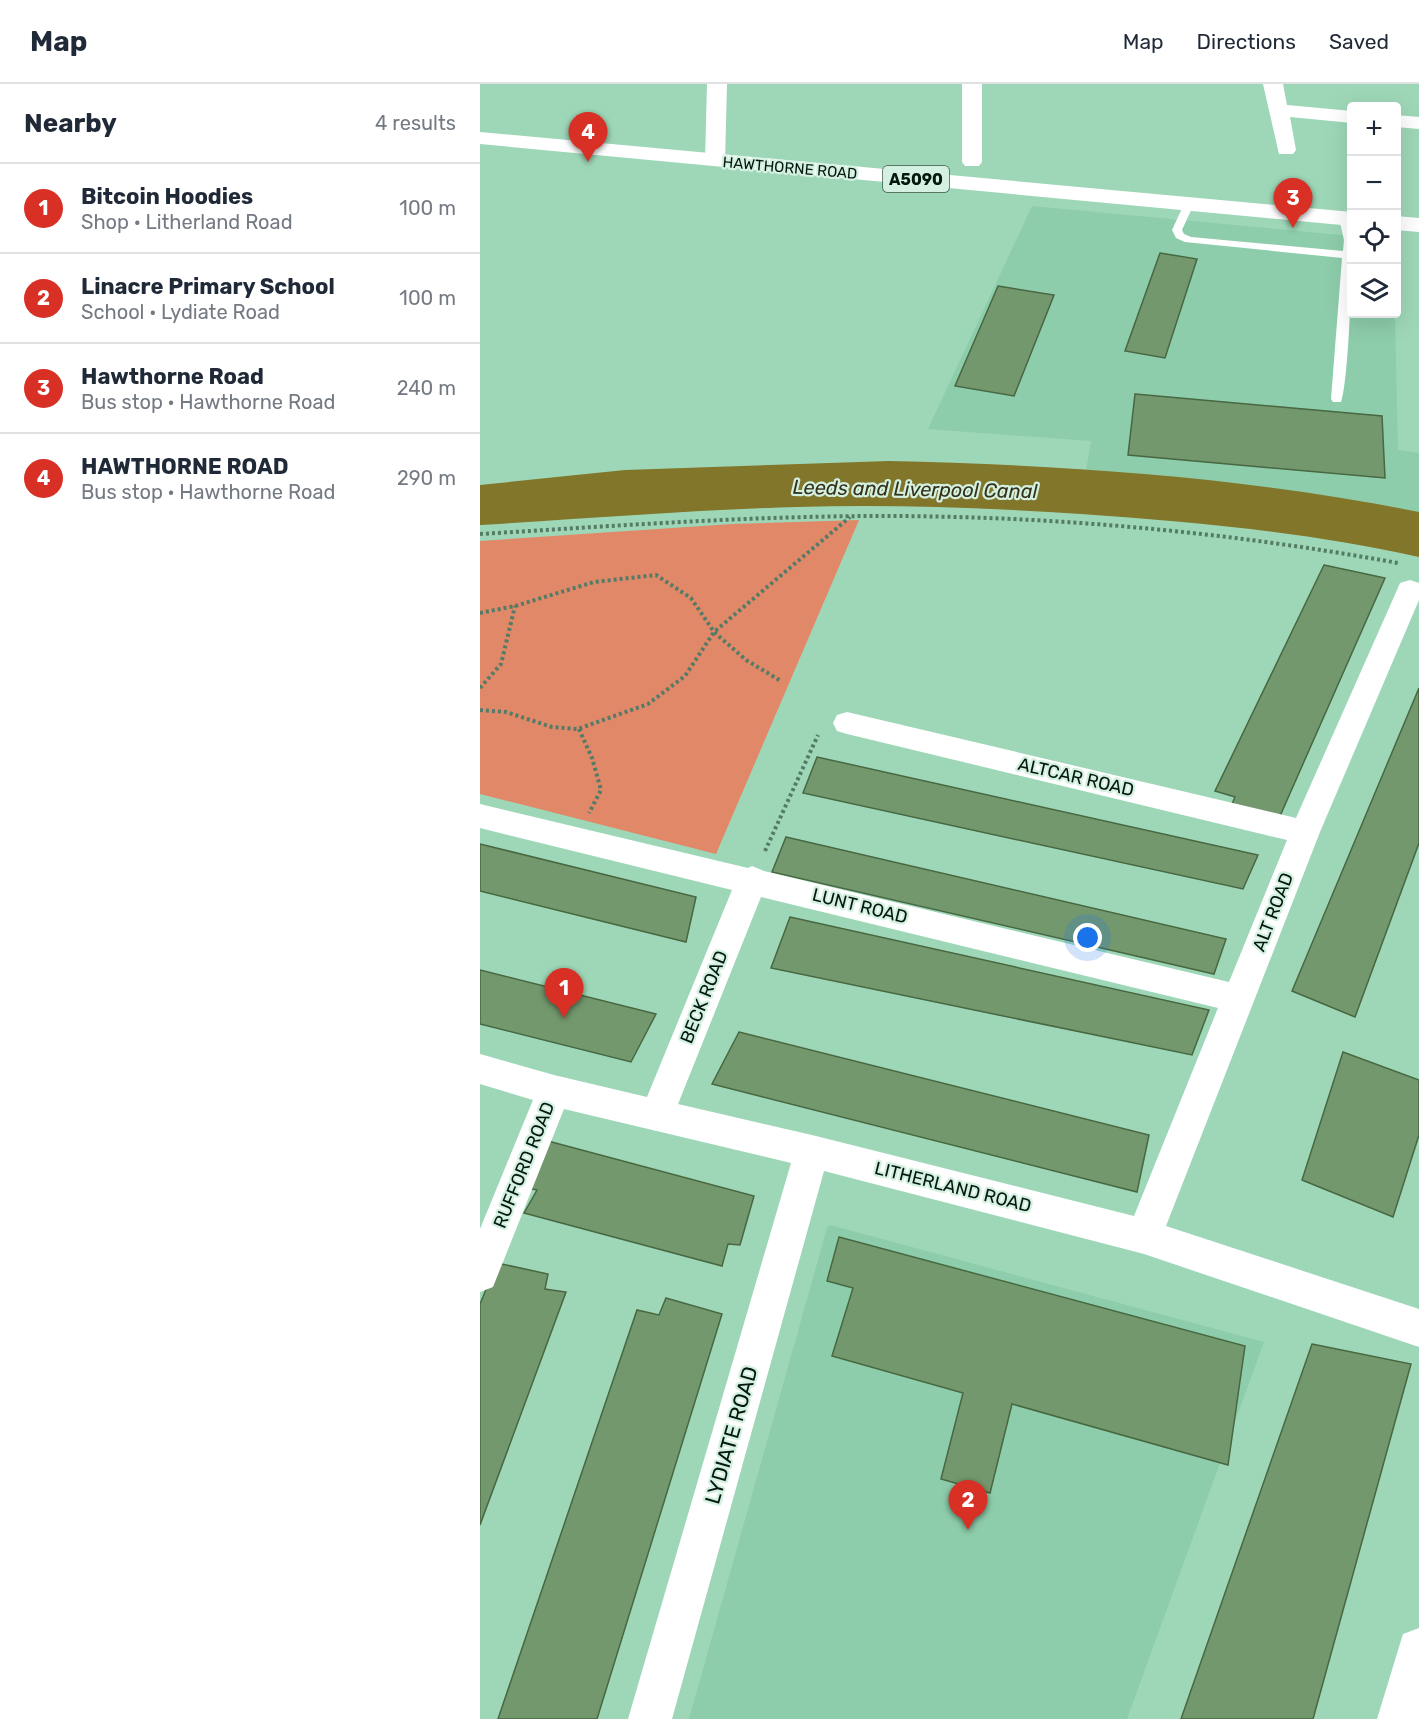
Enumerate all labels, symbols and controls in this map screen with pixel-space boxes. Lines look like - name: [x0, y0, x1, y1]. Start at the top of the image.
- text: Map: [30, 25, 87, 58]
- text: Map: [1123, 29, 1164, 54]
- text: Directions: [1197, 29, 1296, 54]
- text: Saved: [1329, 29, 1389, 54]
- map controls: [1347, 102, 1401, 318]
- button: +: [1347, 102, 1401, 156]
- text: Nearby: [24, 108, 117, 139]
- text: 4 results: [375, 111, 456, 135]
- pin: 4: [568, 112, 608, 162]
- street label: HAWTHORNE ROAD: [722, 153, 858, 183]
- button: −: [1347, 156, 1401, 210]
- road number: A5090: [883, 166, 949, 192]
- pin: 3: [1274, 178, 1312, 228]
- text: Bitcoin Hoodies: [81, 183, 253, 210]
- text: 1: [39, 196, 48, 220]
- text: 100 m: [399, 196, 456, 220]
- text: Shop · Litherland Road: [81, 210, 293, 234]
- button: locate: [1347, 210, 1401, 264]
- button: layers: [1347, 264, 1401, 318]
- text: Linacre Primary School: [81, 273, 335, 300]
- text: 2: [37, 286, 50, 310]
- text: 100 m: [399, 286, 456, 310]
- text: School · Lydiate Road: [81, 300, 280, 324]
- text: Hawthorne Road: [81, 363, 264, 390]
- text: 3: [37, 376, 50, 400]
- text: 240 m: [397, 376, 456, 400]
- text: Bus stop · Hawthorne Road: [81, 390, 335, 414]
- text: HAWTHORNE ROAD: [81, 453, 288, 480]
- text: 4: [37, 466, 50, 490]
- text: 290 m: [397, 466, 456, 490]
- water label: Leeds and Liverpool Canal: [792, 475, 1039, 503]
- text: Bus stop · Hawthorne Road: [81, 480, 335, 504]
- street label: ALTCAR ROAD: [1016, 753, 1136, 801]
- street label: ALT ROAD: [1248, 869, 1298, 955]
- street label: LUNT ROAD: [810, 884, 910, 928]
- your location: [1073, 923, 1102, 952]
- street label: BECK ROAD: [675, 947, 733, 1047]
- pin: 1: [544, 968, 584, 1018]
- street label: RUFFORD ROAD: [489, 1099, 559, 1231]
- street label: LITHERLAND ROAD: [872, 1157, 1034, 1217]
- street label: LYDIATE ROAD: [699, 1363, 763, 1507]
- pin: 2: [948, 1480, 988, 1530]

